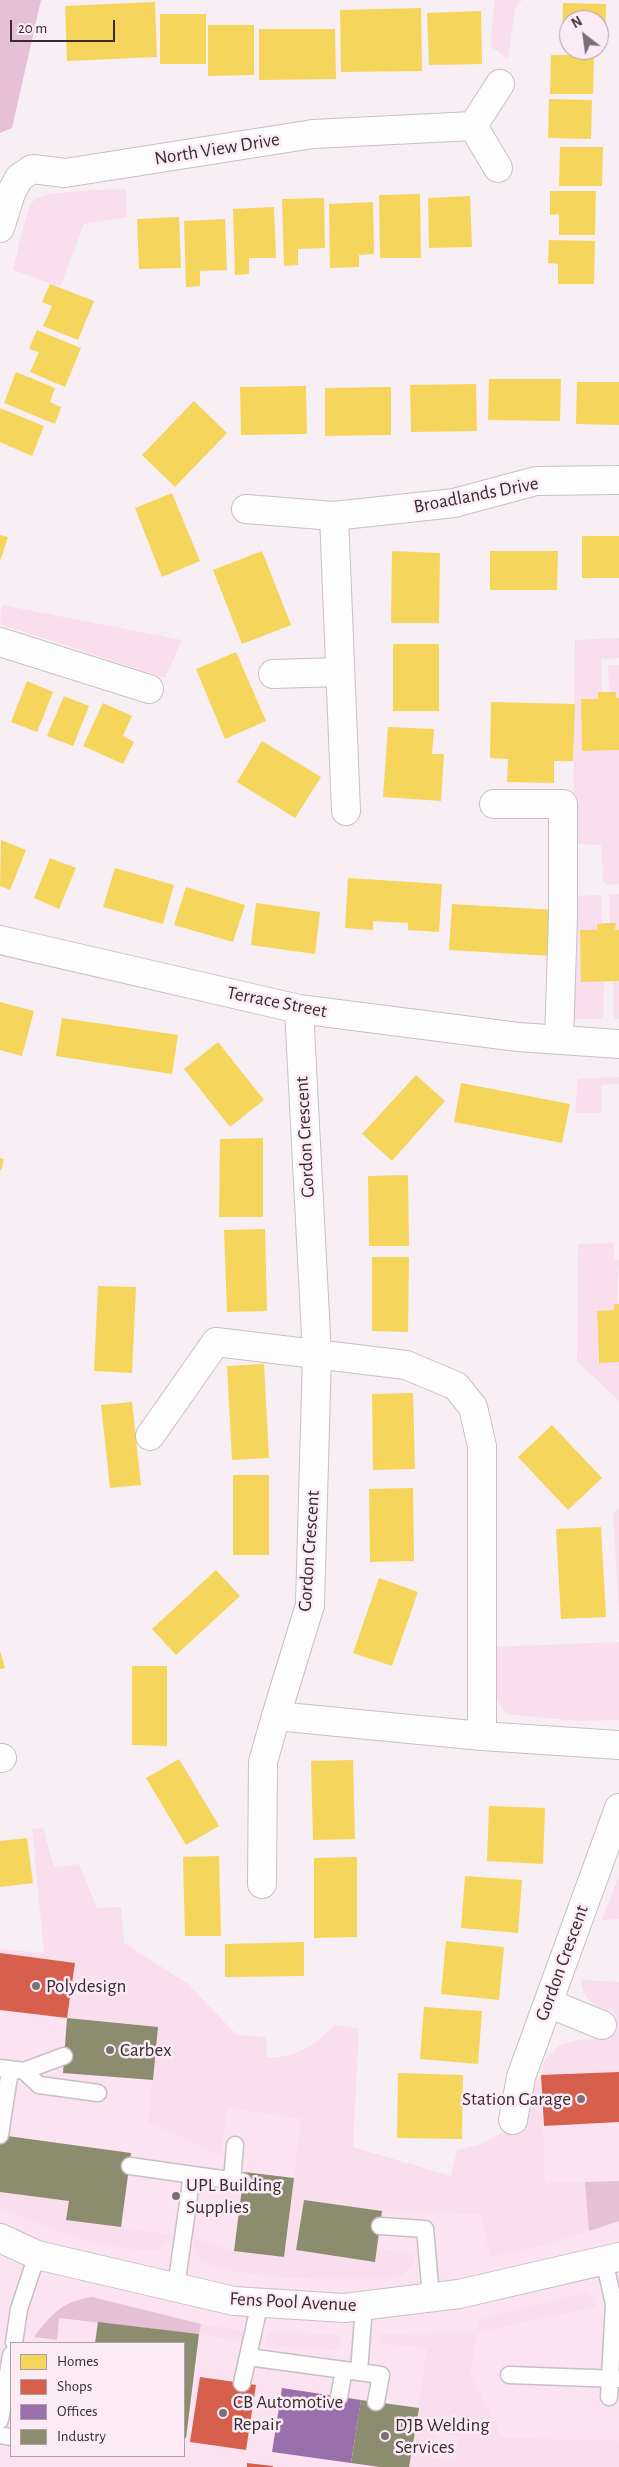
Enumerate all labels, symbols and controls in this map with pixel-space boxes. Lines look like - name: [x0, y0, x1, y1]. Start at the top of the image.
- scale bar: [12, 10, 118, 42]
- north arrow: [559, 10, 609, 60]
- text: N: [569, 14, 585, 31]
- text: 20 m: [18, 21, 47, 36]
- street label: North View Drive: [153, 128, 281, 170]
- street label: Broadlands Drive: [412, 472, 540, 518]
- street label: Terrace Street: [225, 981, 329, 1023]
- street label: Gordon Crescent: [290, 1076, 320, 1198]
- street label: Gordon Crescent: [293, 1490, 325, 1612]
- street label: Gordon Crescent: [531, 1902, 593, 2024]
- place label: Polydesign: [46, 1975, 126, 1997]
- marker: Polydesign: [30, 1980, 42, 1992]
- place label: Carbex: [120, 2039, 171, 2061]
- marker: Carbex: [104, 2044, 116, 2056]
- place label: Station Garage: [462, 2088, 571, 2110]
- marker: Station Garage: [575, 2093, 587, 2105]
- place label: UPL Building Supplies: [186, 2174, 281, 2218]
- marker: UPL Building Supplies: [170, 2190, 182, 2202]
- street label: Fens Pool Avenue: [229, 2287, 357, 2317]
- legend: [10, 2342, 185, 2457]
- text: Homes: [57, 2354, 99, 2369]
- text: Shops: [57, 2379, 92, 2394]
- place label: CB Automotive Repair: [233, 2391, 343, 2435]
- text: Offices: [57, 2404, 98, 2419]
- marker: CB Automotive Repair: [217, 2407, 229, 2419]
- place label: DJB Welding Services: [395, 2414, 490, 2458]
- text: Industry: [57, 2429, 106, 2444]
- marker: DJB Welding Services: [379, 2430, 391, 2442]

